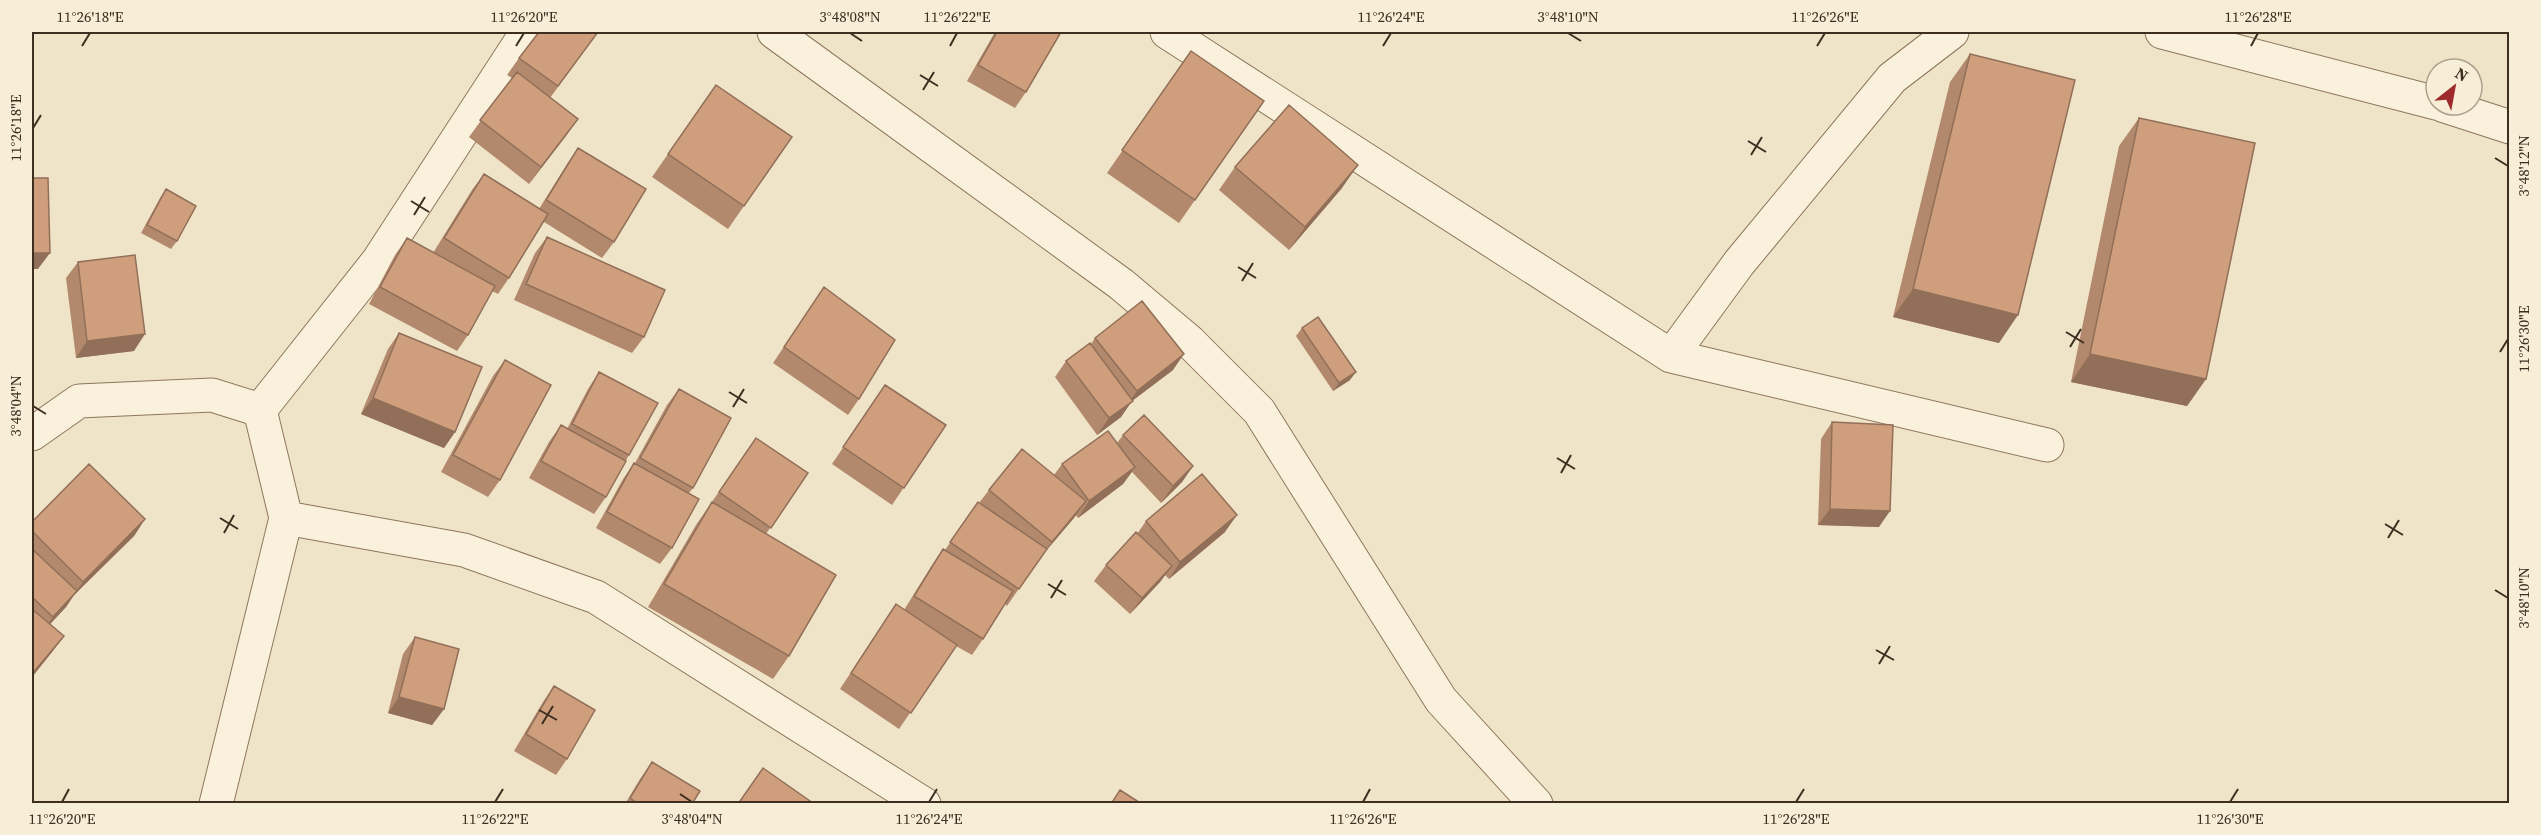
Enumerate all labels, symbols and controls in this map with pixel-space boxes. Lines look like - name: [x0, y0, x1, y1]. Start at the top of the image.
- text: 11°26'18"E: [56, 6, 124, 27]
- text: 11°26'20"E: [490, 6, 558, 27]
- text: 3°48'08"N: [819, 6, 881, 27]
- text: 11°26'22"E: [923, 6, 991, 27]
- text: 11°26'24"E: [1357, 6, 1425, 27]
- text: 3°48'10"N: [1537, 6, 1599, 27]
- text: 11°26'26"E: [1791, 6, 1859, 27]
- text: 11°26'28"E: [2224, 6, 2292, 27]
- north arrow: [2424, 57, 2484, 117]
- text: N: [2451, 62, 2473, 87]
- text: 11°26'18"E: [5, 94, 26, 162]
- text: 3°48'12"N: [2513, 135, 2534, 197]
- text: 11°26'30"E: [2513, 305, 2534, 373]
- text: 3°48'04"N: [5, 375, 26, 437]
- text: 3°48'10"N: [2513, 567, 2534, 629]
- text: 11°26'20"E: [28, 808, 96, 829]
- text: 11°26'22"E: [461, 808, 529, 829]
- text: 3°48'04"N: [661, 808, 723, 829]
- text: 11°26'24"E: [895, 808, 963, 829]
- text: 11°26'26"E: [1329, 808, 1397, 829]
- text: 11°26'28"E: [1762, 808, 1830, 829]
- text: 11°26'30"E: [2196, 808, 2264, 829]

